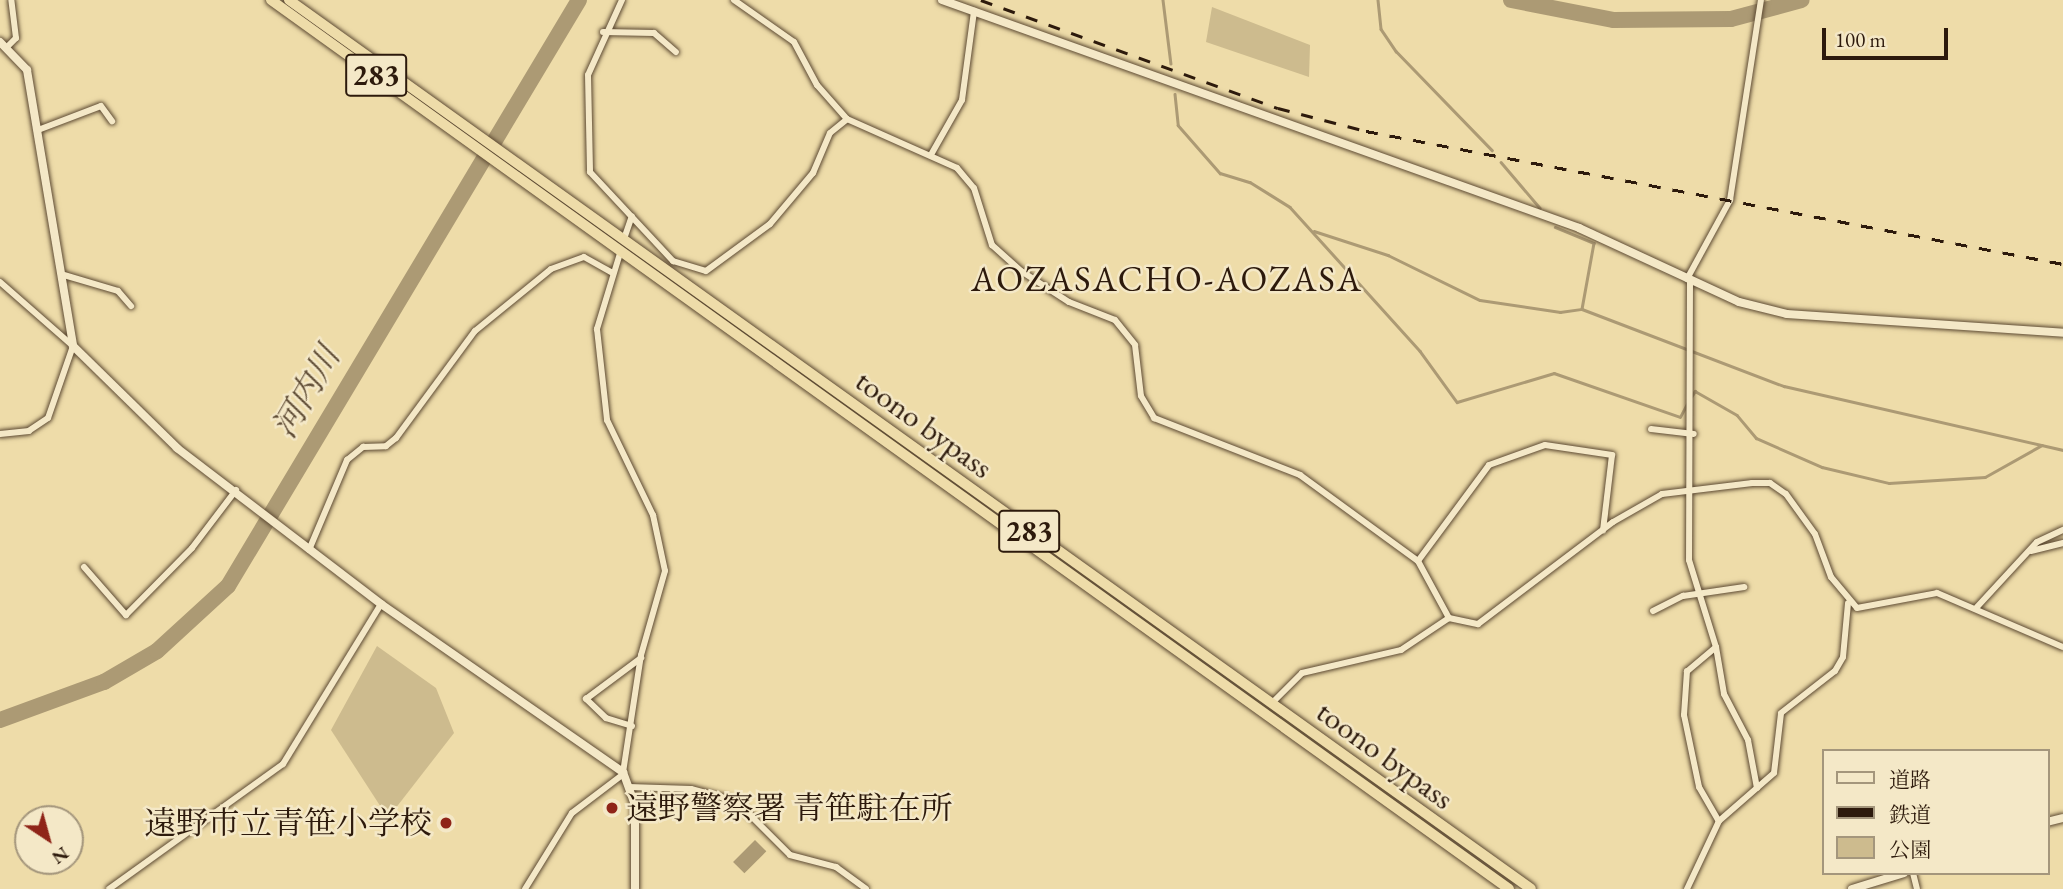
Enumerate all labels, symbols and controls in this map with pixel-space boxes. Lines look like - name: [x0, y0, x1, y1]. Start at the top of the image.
- scale bar: [1825, 14, 1951, 58]
- text: 100 m: [1835, 26, 1886, 53]
- road number: 283: [344, 48, 408, 102]
- district label: AOZASACHO-AOZASA: [973, 258, 1361, 300]
- water label: 河内川: [264, 339, 348, 445]
- street label: toono bypass: [848, 361, 1000, 487]
- road number: 283: [998, 504, 1060, 558]
- street label: toono bypass: [1309, 692, 1461, 818]
- legend: [1822, 749, 2049, 875]
- text: 道路: [1889, 766, 1931, 793]
- place label: 遠野警察署 青笹駐在所: [626, 789, 952, 827]
- marker: 遠野警察署 青笹駐在所: [604, 800, 620, 816]
- text: 鉄道: [1889, 801, 1931, 828]
- place label: 遠野市立青笹小学校: [144, 804, 432, 842]
- north arrow: [14, 805, 84, 875]
- marker: 遠野市立青笹小学校: [438, 815, 454, 831]
- text: 公園: [1889, 836, 1931, 863]
- text: N: [47, 841, 74, 870]

